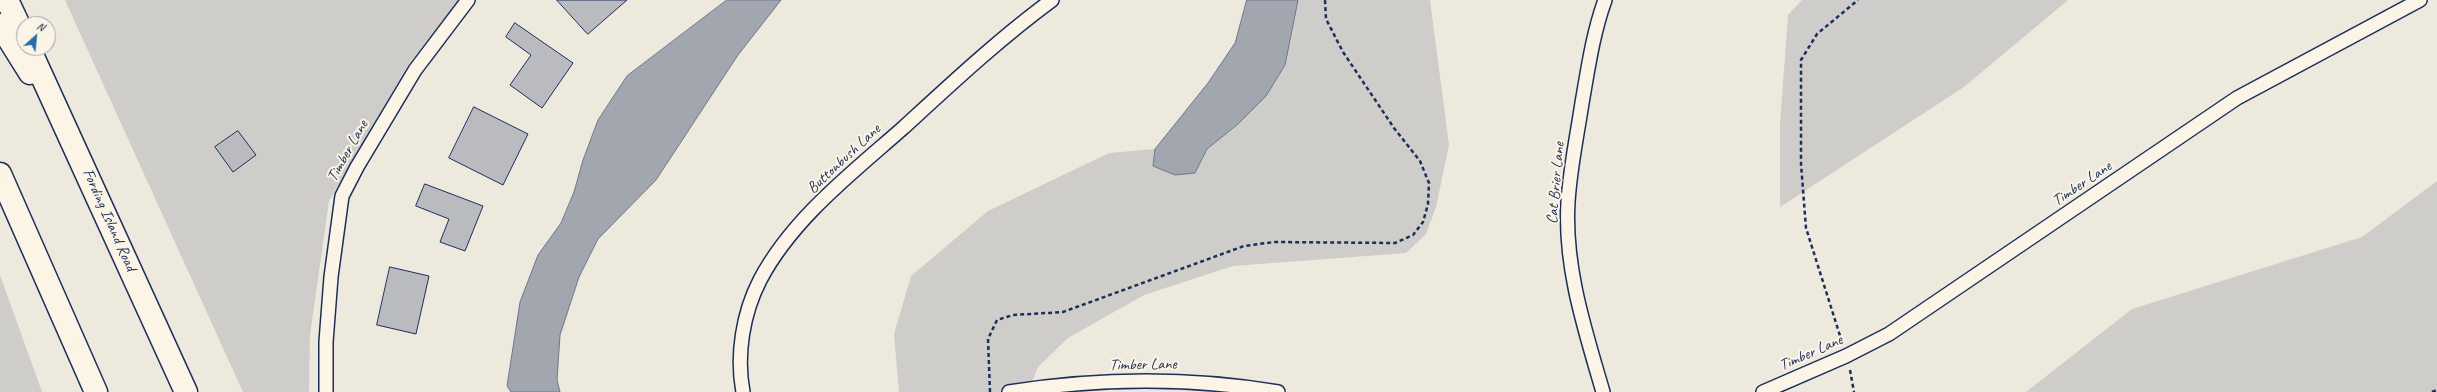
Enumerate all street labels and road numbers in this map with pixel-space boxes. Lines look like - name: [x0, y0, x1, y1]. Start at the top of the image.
- street label: Timber Lane: [323, 117, 373, 185]
- street label: Buttonbush Lane: [803, 120, 885, 198]
- street label: Cat Brier Lane: [1543, 141, 1569, 225]
- street label: Timber Lane: [2049, 157, 2115, 211]
- street label: Fording Island Road: [78, 166, 140, 274]
- street label: Timber Lane: [1776, 331, 1846, 375]
- street label: Timber Lane: [1109, 355, 1177, 375]

